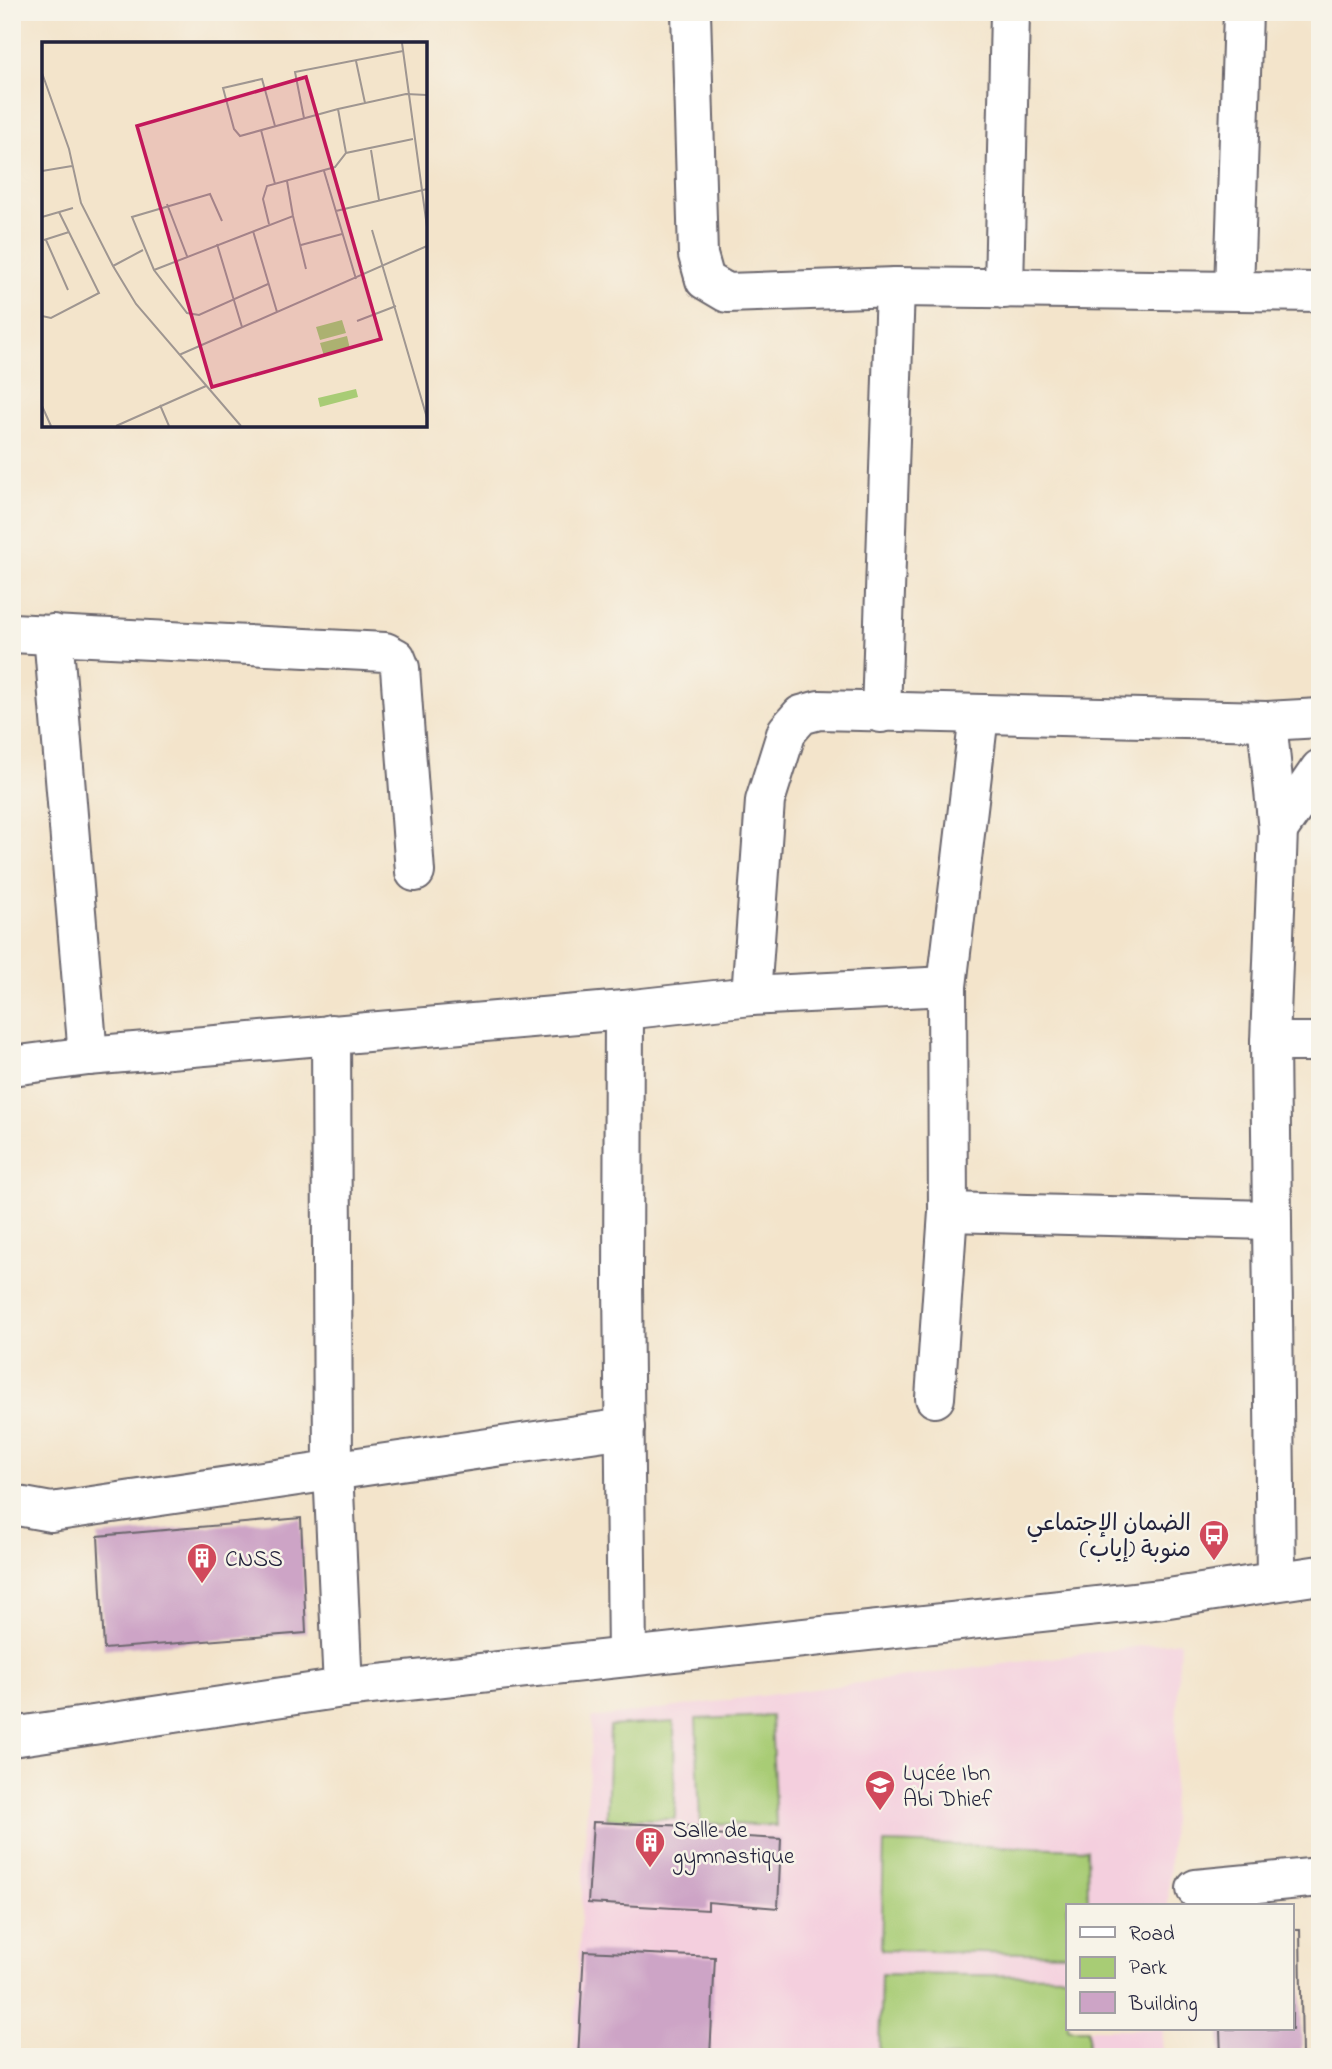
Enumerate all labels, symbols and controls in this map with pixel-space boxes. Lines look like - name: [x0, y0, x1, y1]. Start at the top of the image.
- inset map: [42, 42, 427, 427]
- place label: الضمان الإجتماعي منوبة (إياب): [1027, 1508, 1191, 1567]
- bus stop icon: الضمان الإجتماعي منوبة (إياب): [1197, 1518, 1231, 1562]
- building icon: CNSS: [185, 1541, 219, 1585]
- place label: CNSS: [225, 1544, 283, 1577]
- place label: Lycée Ibn Abi Dhief: [903, 1758, 992, 1817]
- school or university icon: Lycée Ibn Abi Dhief: [863, 1768, 897, 1812]
- place label: Salle de gymnastique: [672, 1815, 795, 1876]
- building icon: Salle de gymnastique: [633, 1825, 667, 1869]
- legend: [1066, 1904, 1294, 2030]
- text: Road: [1129, 1920, 1175, 1950]
- text: Park: [1129, 1954, 1168, 1984]
- text: Building: [1128, 1990, 1198, 2022]

